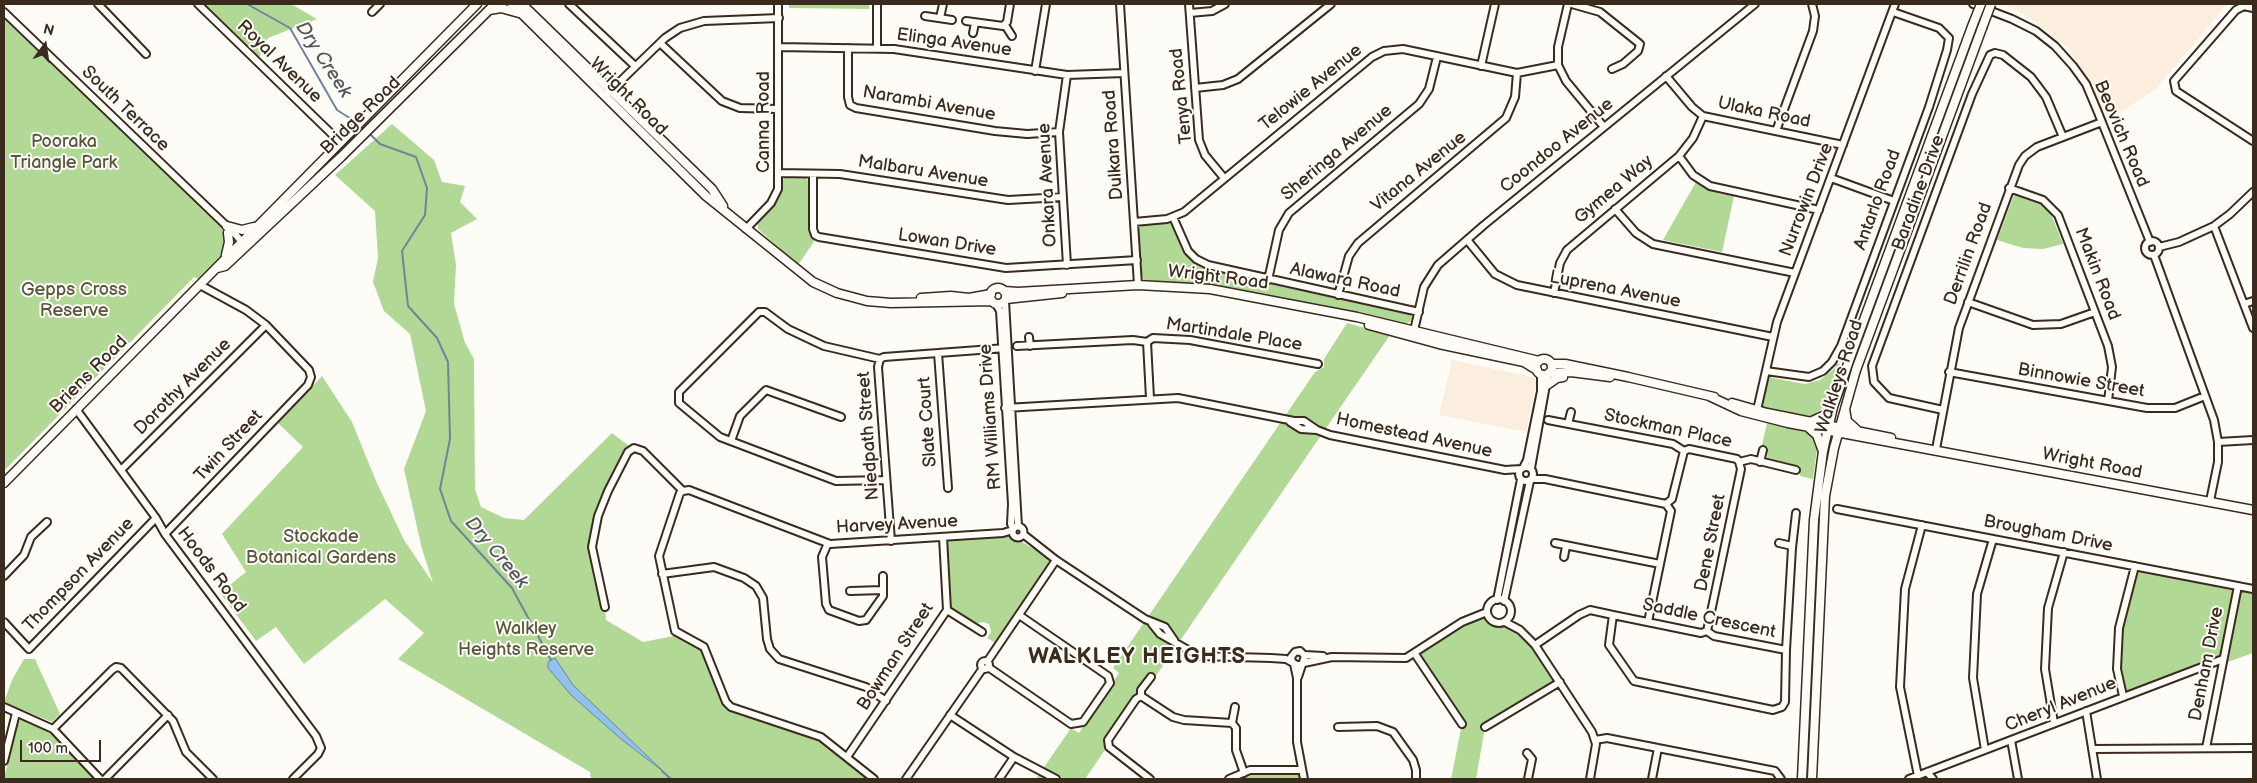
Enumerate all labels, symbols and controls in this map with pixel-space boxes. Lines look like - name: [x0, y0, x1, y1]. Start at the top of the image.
- street label: Royal Avenue: [232, 16, 326, 108]
- water label: Dry Creek: [290, 17, 356, 103]
- north arrow: [20, 20, 70, 70]
- text: N: [42, 20, 56, 39]
- street label: Elinga Avenue: [895, 24, 1013, 62]
- street label: Telowie Avenue: [1255, 40, 1367, 136]
- street label: Tenya Road: [1166, 47, 1198, 145]
- street label: Wright Road: [585, 54, 671, 140]
- street label: South Terrace: [77, 62, 173, 156]
- street label: Canna Road: [753, 71, 775, 173]
- street label: Bridge Road: [317, 73, 405, 159]
- street label: Beovich Road: [2089, 77, 2153, 191]
- street label: Narambi Avenue: [861, 82, 997, 126]
- street label: Dulkara Road: [1099, 89, 1129, 201]
- street label: Ulaka Road: [1716, 93, 1812, 133]
- street label: Coondoo Avenue: [1496, 94, 1618, 198]
- street label: Sheringa Avenue: [1277, 100, 1397, 206]
- street label: Onkara Avenue: [1034, 122, 1062, 248]
- street label: Vitana Avenue: [1367, 127, 1471, 217]
- park label: Pooraka Triangle Park: [11, 131, 117, 173]
- street label: Baradine Drive: [1888, 132, 1950, 254]
- street label: Nurrowin Drive: [1775, 140, 1839, 260]
- street label: Antarlo Road: [1850, 147, 1906, 253]
- street label: Malbaru Avenue: [856, 151, 990, 193]
- street label: Gymea Way: [1570, 151, 1658, 229]
- street label: Derrilin Road: [1940, 200, 1998, 308]
- street label: Lowan Drive: [896, 225, 998, 261]
- street label: Makin Road: [2069, 225, 2125, 323]
- street label: Alawara Road: [1288, 259, 1402, 303]
- street label: Wright Road: [1166, 261, 1270, 295]
- street label: Luprena Avenue: [1548, 267, 1682, 313]
- park label: Gepps Cross Reserve: [21, 279, 127, 322]
- street label: Martindale Place: [1164, 314, 1304, 356]
- street label: Walkleys Road: [1811, 318, 1869, 436]
- street label: Briens Road: [46, 332, 132, 418]
- street label: Dorothy Avenue: [130, 334, 236, 440]
- street label: RM Williams Drive: [975, 343, 1007, 491]
- street label: Binnowie Street: [2016, 359, 2146, 403]
- street label: Niedpath Street: [854, 371, 884, 501]
- street label: Slate Court: [914, 376, 942, 468]
- street label: Stockman Place: [1602, 405, 1734, 453]
- street label: Twin Street: [190, 406, 268, 486]
- street label: Homestead Avenue: [1334, 409, 1494, 463]
- street label: Wright Road: [2040, 444, 2144, 484]
- street label: Dene Street: [1691, 493, 1731, 593]
- street label: Harvey Avenue: [835, 511, 959, 539]
- street label: Brougham Drive: [1982, 511, 2114, 557]
- water label: Dry Creek: [459, 512, 533, 594]
- street label: Thompson Avenue: [19, 513, 139, 637]
- street label: Hoods Road: [172, 523, 250, 617]
- park label: Stockade Botanical Gardens: [246, 526, 396, 568]
- street label: Saddle Crescent: [1640, 594, 1778, 644]
- street label: Bowman Street: [853, 599, 939, 715]
- street label: Denham Drive: [2185, 605, 2229, 723]
- park label: Walkley Heights Reserve: [458, 618, 594, 660]
- district label: WALKLEY HEIGHTS: [1026, 644, 1248, 670]
- street label: Cheryl Avenue: [2002, 673, 2120, 737]
- scale bar: [22, 730, 104, 762]
- text: 100 m: [28, 739, 68, 758]

